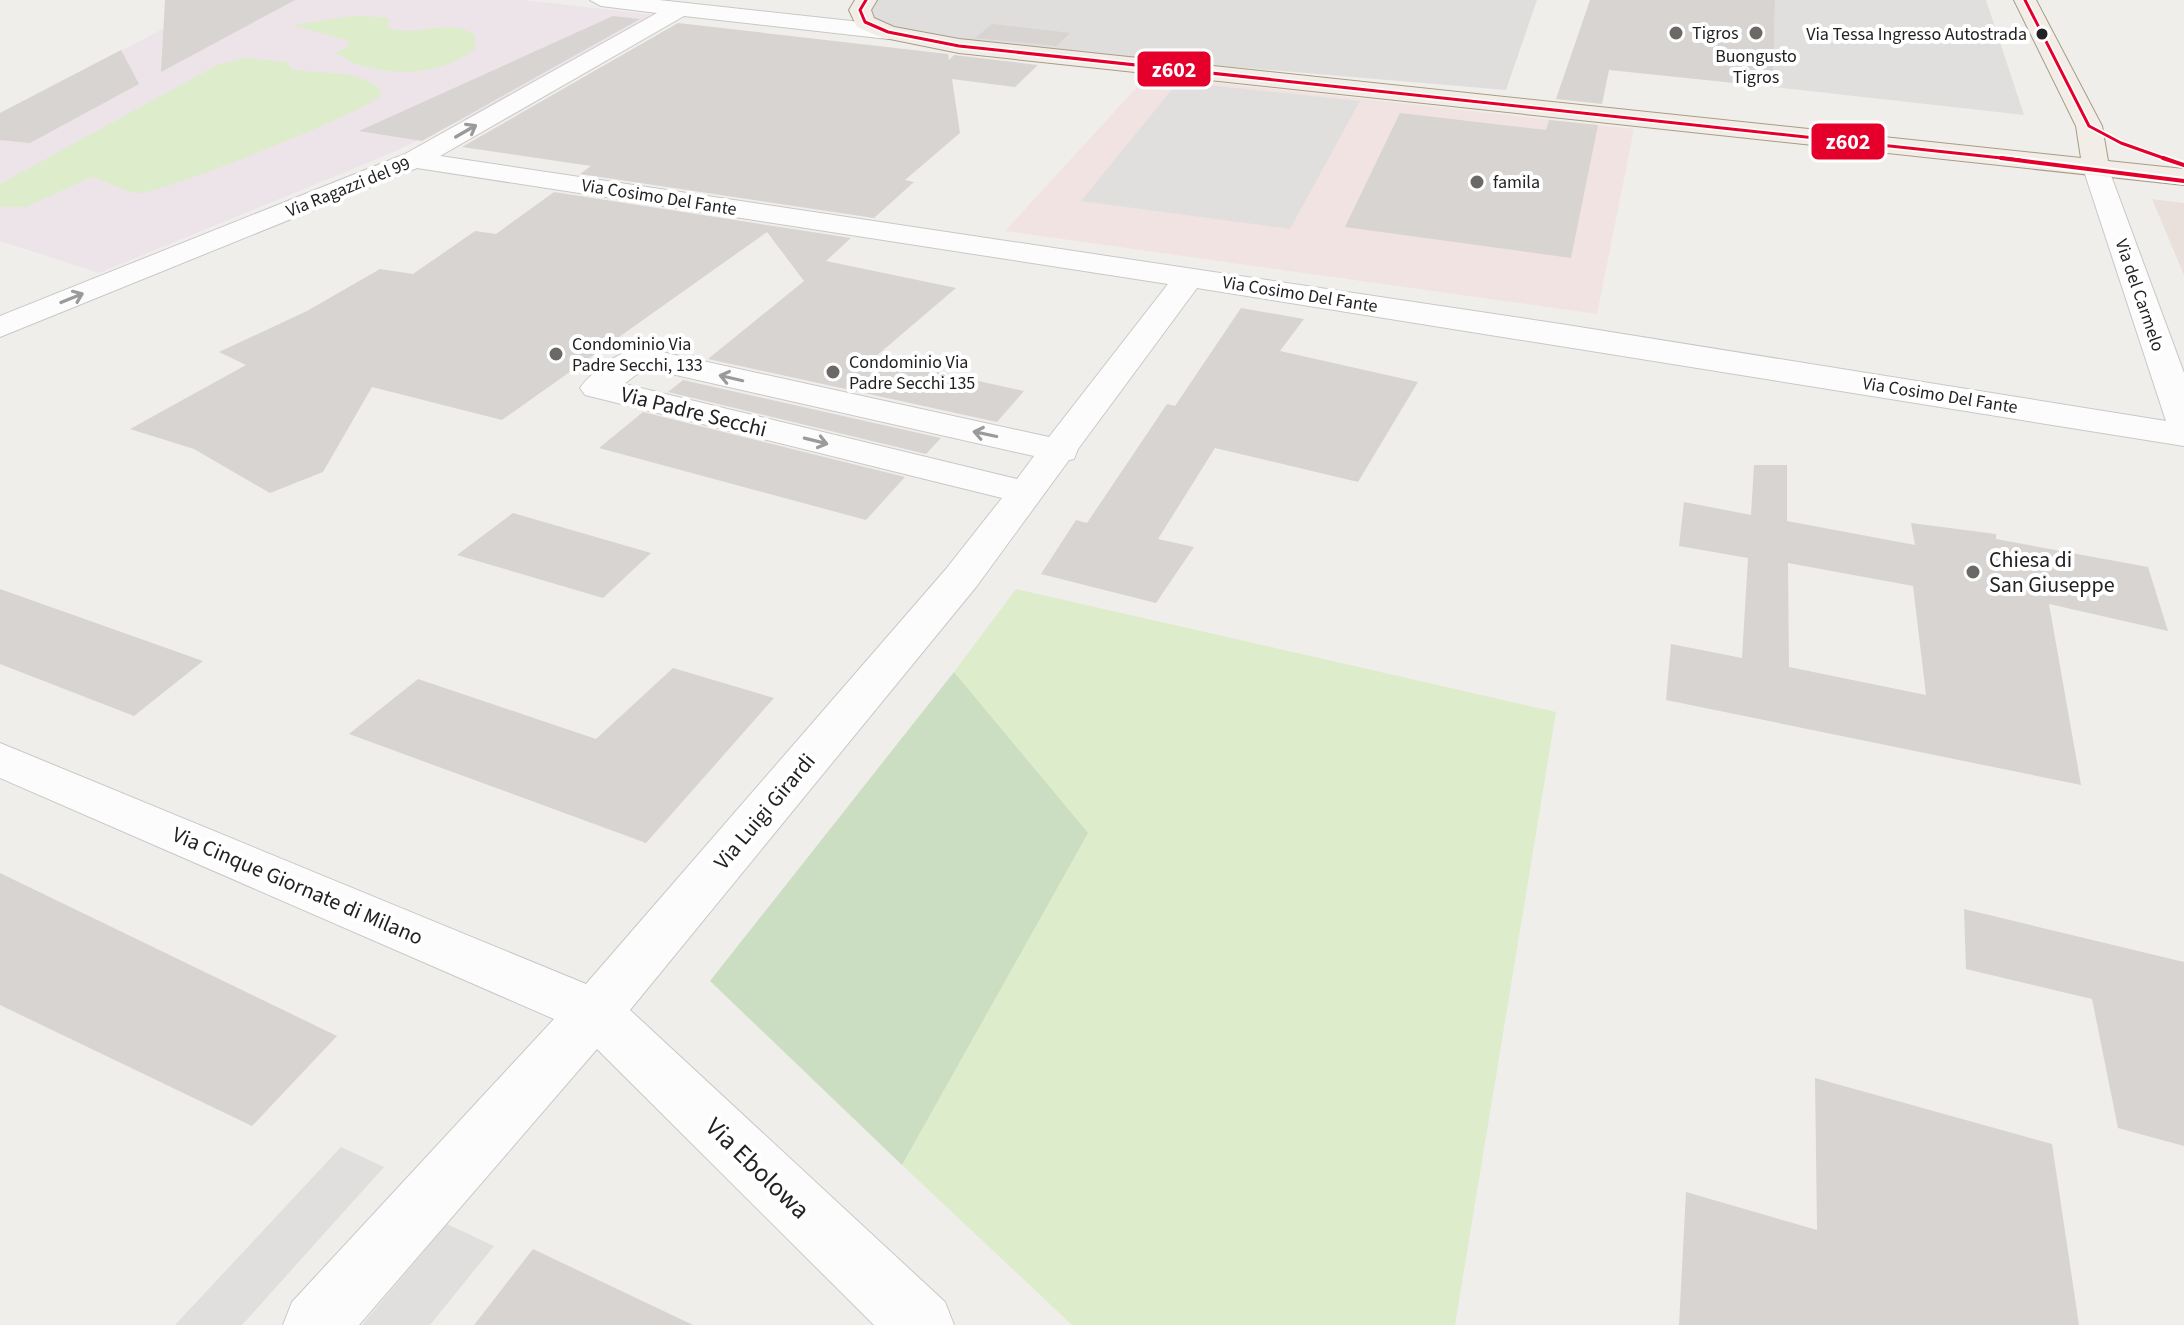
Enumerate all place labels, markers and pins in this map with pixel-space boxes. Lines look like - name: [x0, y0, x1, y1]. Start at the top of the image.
- place label: Tigros: [1692, 21, 1738, 46]
- place label: Via Tessa Ingresso Autostrada: [1806, 22, 2027, 47]
- marker: Tigros: [1667, 24, 1685, 42]
- marker: Buongusto Tigros: [1747, 24, 1765, 42]
- marker: Via Tessa Ingresso Autostrada: [2034, 26, 2050, 42]
- place label: Buongusto Tigros: [1715, 44, 1797, 90]
- place label: famila: [1493, 170, 1540, 195]
- marker: famila: [1468, 173, 1486, 191]
- place label: Condominio Via Padre Secchi, 133: [572, 332, 703, 378]
- marker: Condominio Via Padre Secchi, 133: [547, 345, 565, 363]
- place label: Condominio Via Padre Secchi 135: [849, 350, 975, 396]
- marker: Condominio Via Padre Secchi 135: [824, 363, 842, 381]
- place label: Chiesa di San Giuseppe: [1989, 544, 2115, 601]
- marker: Chiesa di San Giuseppe: [1964, 563, 1982, 581]

